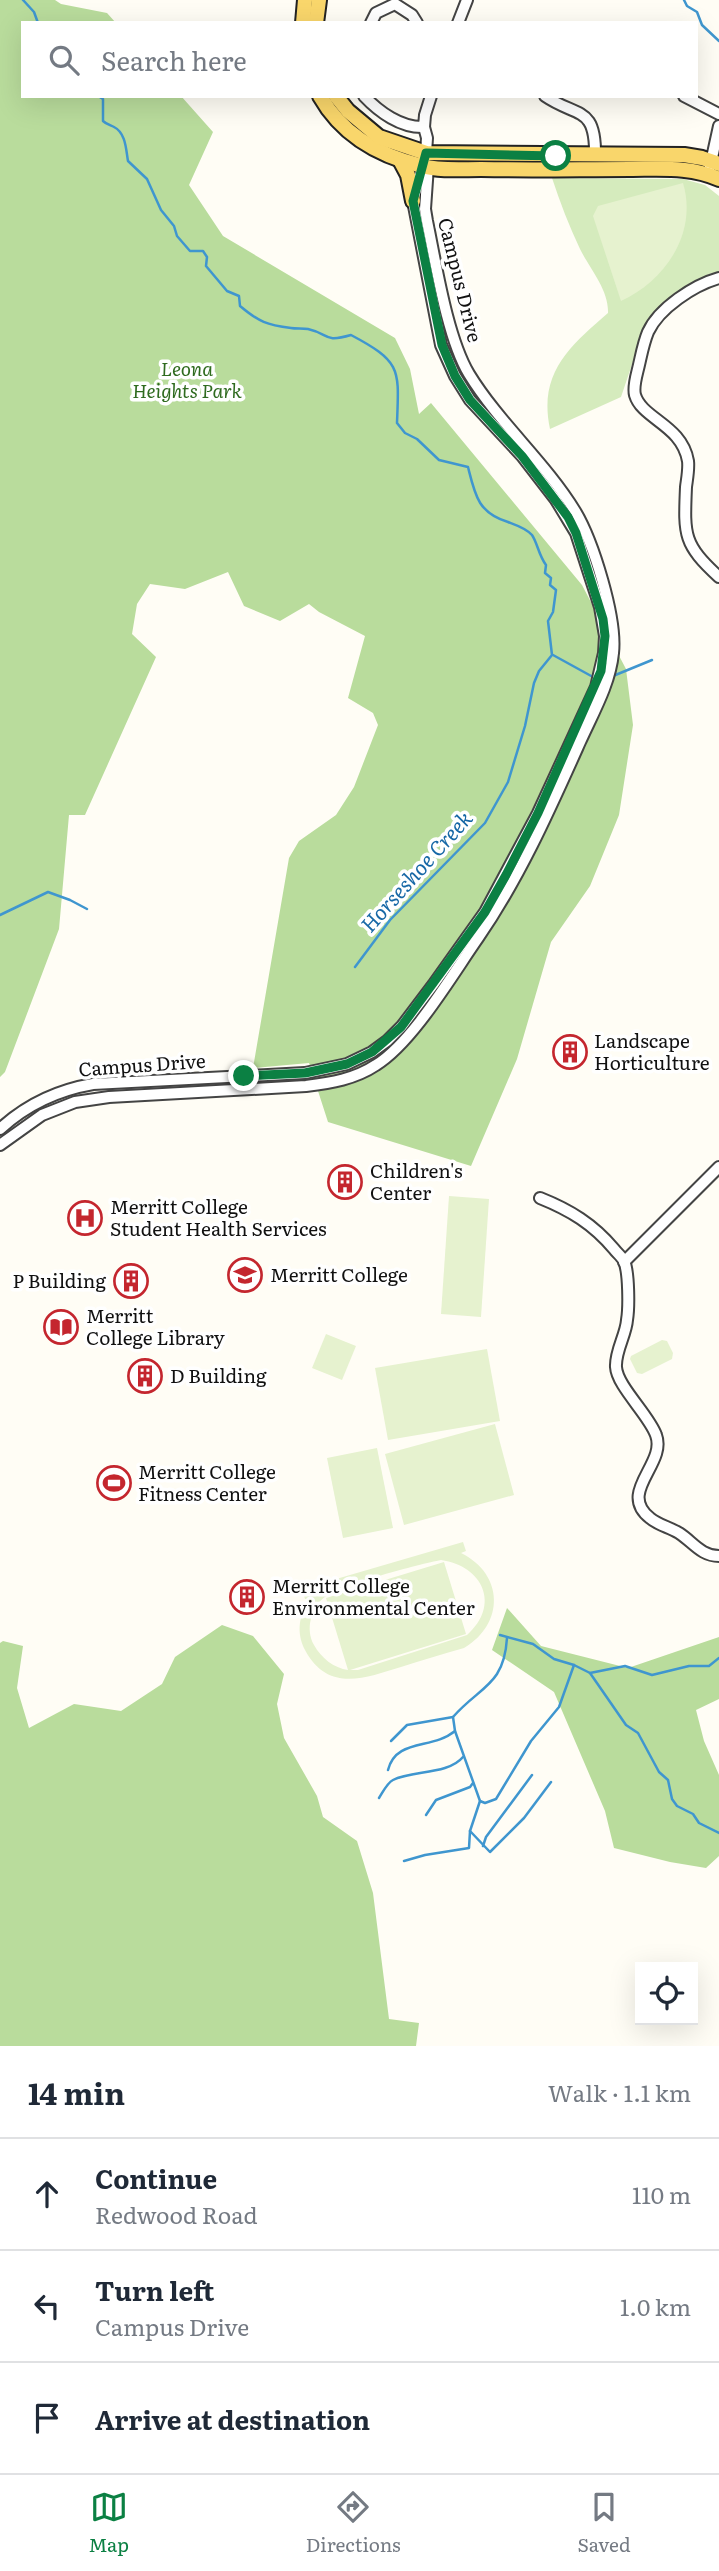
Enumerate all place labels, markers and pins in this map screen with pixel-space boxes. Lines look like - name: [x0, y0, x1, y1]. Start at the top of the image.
- place label: Landscape Horticulture: [594, 1026, 710, 1076]
- building icon: Landscape Horticulture: [551, 1033, 589, 1071]
- place label: Children's Center: [370, 1156, 463, 1206]
- building icon: Children's Center: [326, 1163, 364, 1201]
- place label: Merritt College Student Health Services: [110, 1192, 327, 1242]
- hospital icon: Merritt College Student Health Services: [66, 1199, 104, 1237]
- school or university icon: Merritt College: [226, 1256, 264, 1294]
- place label: Merritt College: [270, 1260, 408, 1288]
- building icon: P Building: [112, 1262, 150, 1300]
- place label: P Building: [13, 1266, 106, 1294]
- place label: Merritt College Library: [86, 1301, 225, 1351]
- library icon: Merritt College Library: [42, 1308, 80, 1346]
- building icon: D Building: [126, 1357, 164, 1395]
- place label: D Building: [170, 1361, 267, 1389]
- place label: Merritt College Fitness Center: [138, 1457, 276, 1507]
- sports icon: Merritt College Fitness Center: [95, 1464, 133, 1502]
- place label: Merritt College Environmental Center: [272, 1571, 475, 1621]
- building icon: Merritt College Environmental Center: [228, 1578, 266, 1616]

